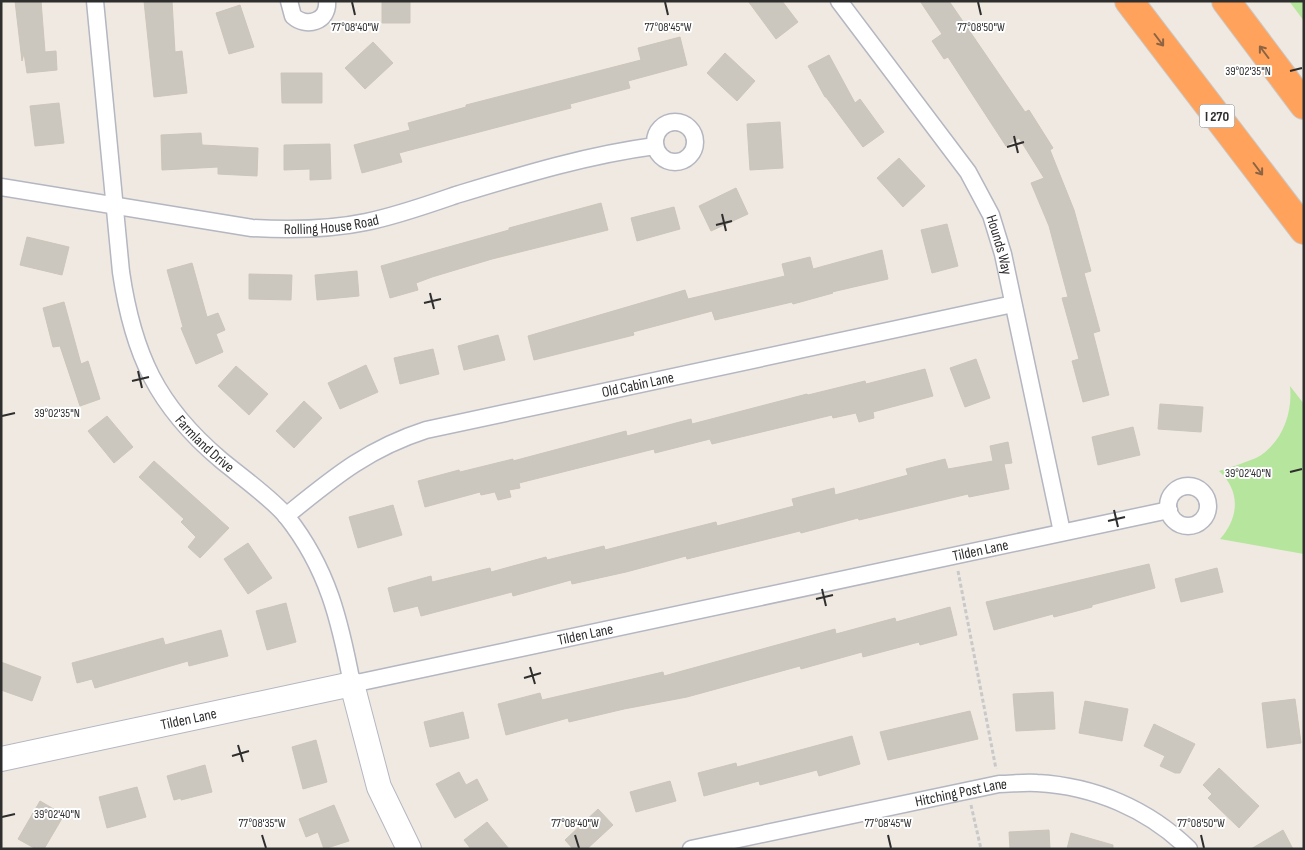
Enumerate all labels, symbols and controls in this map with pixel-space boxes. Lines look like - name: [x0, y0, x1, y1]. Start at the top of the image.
- text: 77°08'40"W: [331, 20, 379, 35]
- text: 77°08'45"W: [644, 20, 692, 35]
- text: 77°08'50"W: [957, 20, 1005, 35]
- one-way arrow: [1154, 33, 1164, 47]
- one-way arrow: [1259, 45, 1269, 59]
- text: 39°02'35"N: [1225, 64, 1271, 79]
- road number: I 270: [1200, 104, 1234, 128]
- one-way arrow: [1252, 162, 1263, 175]
- street label: Rolling House Road: [284, 210, 381, 239]
- street label: Hounds Way: [982, 213, 1016, 277]
- street label: Old Cabin Lane: [600, 368, 676, 402]
- text: 39°02'35"N: [34, 406, 80, 421]
- street label: Farmland Drive: [171, 412, 238, 477]
- text: 39°02'40"N: [1225, 466, 1271, 481]
- street label: Tilden Lane: [951, 535, 1010, 566]
- street label: Tilden Lane: [556, 620, 615, 650]
- street label: Tilden Lane: [159, 704, 219, 735]
- street label: Hitching Post Lane: [913, 775, 1007, 811]
- text: 39°02'40"N: [34, 807, 80, 822]
- text: 77°08'35"W: [238, 816, 286, 831]
- text: 77°08'40"W: [551, 816, 599, 831]
- text: 77°08'45"W: [864, 816, 912, 831]
- text: 77°08'50"W: [1177, 816, 1225, 831]

